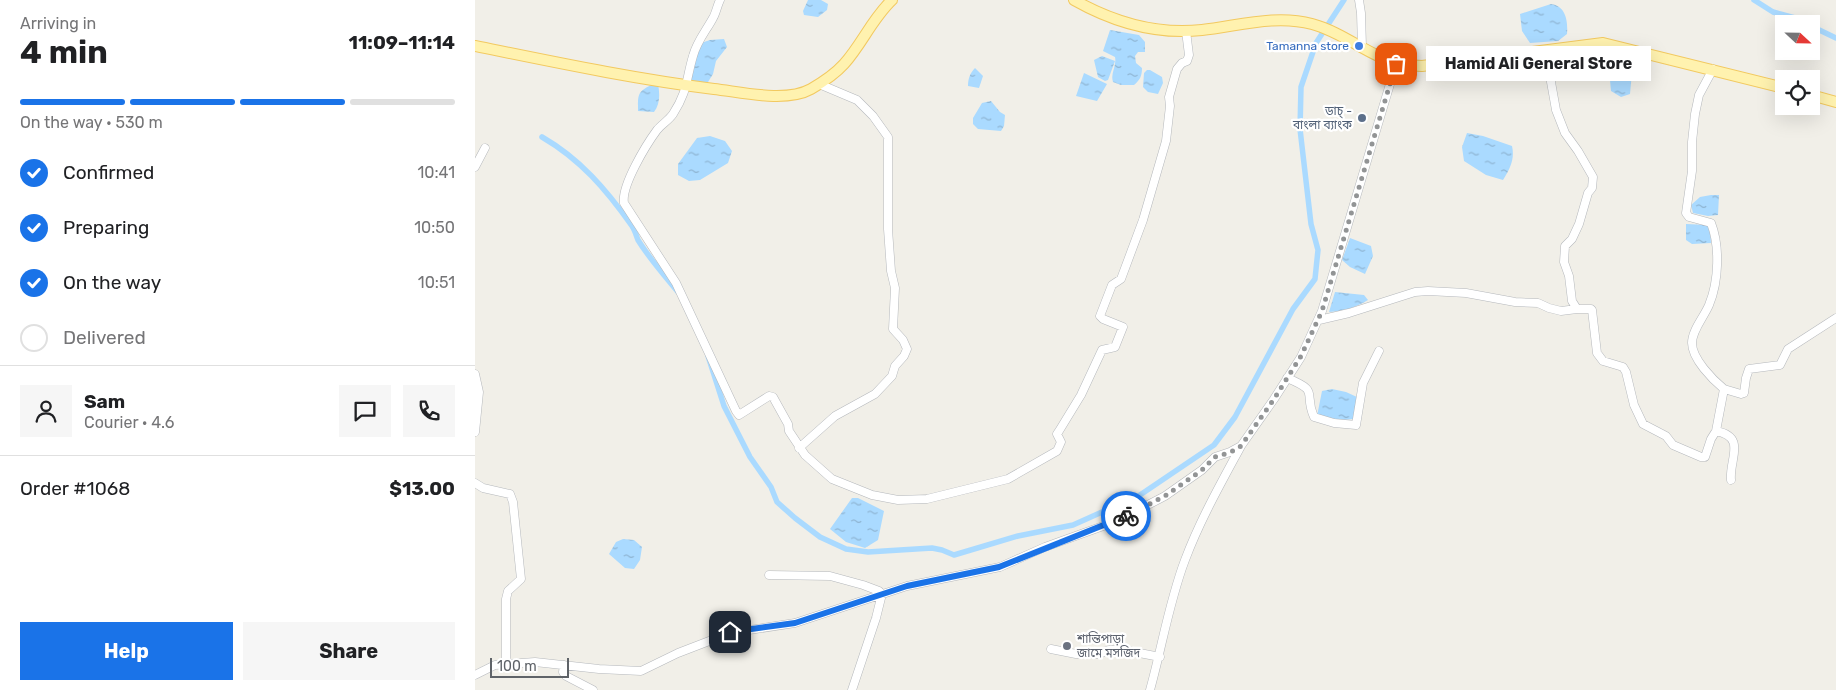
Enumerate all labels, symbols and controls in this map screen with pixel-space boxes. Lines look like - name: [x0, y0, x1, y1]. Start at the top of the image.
- text: Arriving in: [20, 14, 96, 33]
- north arrow: [1775, 15, 1820, 60]
- map controls: [1775, 15, 1820, 115]
- text: 11:09–11:14: [348, 31, 455, 54]
- text: 4 min: [20, 33, 108, 71]
- place label: Tamanna store: [1266, 39, 1349, 53]
- marker: Tamanna store: [1353, 40, 1365, 52]
- pin: [1375, 43, 1417, 85]
- callout: Hamid Ali General Store: [1426, 46, 1651, 82]
- icon: bag: [1382, 50, 1410, 78]
- text: Hamid Ali General Store: [1445, 54, 1632, 73]
- button: locate: [1775, 70, 1820, 115]
- place label: ডাচ্ - বাংলা ব্যাংক: [1292, 104, 1352, 132]
- marker: ডাচ্ - বাংলা ব্যাংক: [1356, 112, 1368, 124]
- text: On the way · 530 m: [20, 113, 163, 132]
- icon: check: [20, 159, 48, 187]
- text: Confirmed: [63, 161, 154, 184]
- text: 10:41: [417, 163, 455, 182]
- icon: check: [20, 214, 48, 242]
- text: Preparing: [63, 216, 149, 239]
- text: 10:50: [414, 218, 455, 237]
- icon: check: [20, 269, 48, 297]
- text: On the way: [63, 271, 161, 294]
- text: 10:51: [418, 273, 455, 292]
- text: Delivered: [63, 326, 146, 349]
- button: person: [20, 385, 72, 437]
- button: chat: [339, 385, 391, 437]
- button: phone: [403, 385, 455, 437]
- text: Sam: [84, 390, 125, 413]
- text: Courier · 4.6: [84, 413, 174, 432]
- text: Order #1068: [20, 477, 130, 500]
- text: $13.00: [389, 477, 455, 500]
- courier: [1101, 491, 1151, 541]
- icon: bike: [1112, 502, 1140, 530]
- pin: [709, 611, 751, 653]
- icon: home: [716, 618, 744, 646]
- button: Help: [20, 622, 233, 680]
- button: Share: [243, 622, 455, 680]
- place label: শান্তিপাড়া জামে মসজিদ: [1076, 631, 1141, 660]
- marker: শান্তিপাড়া জামে মসজিদ: [1061, 640, 1073, 652]
- scale bar: [490, 655, 569, 678]
- text: 100 m: [497, 658, 537, 675]

